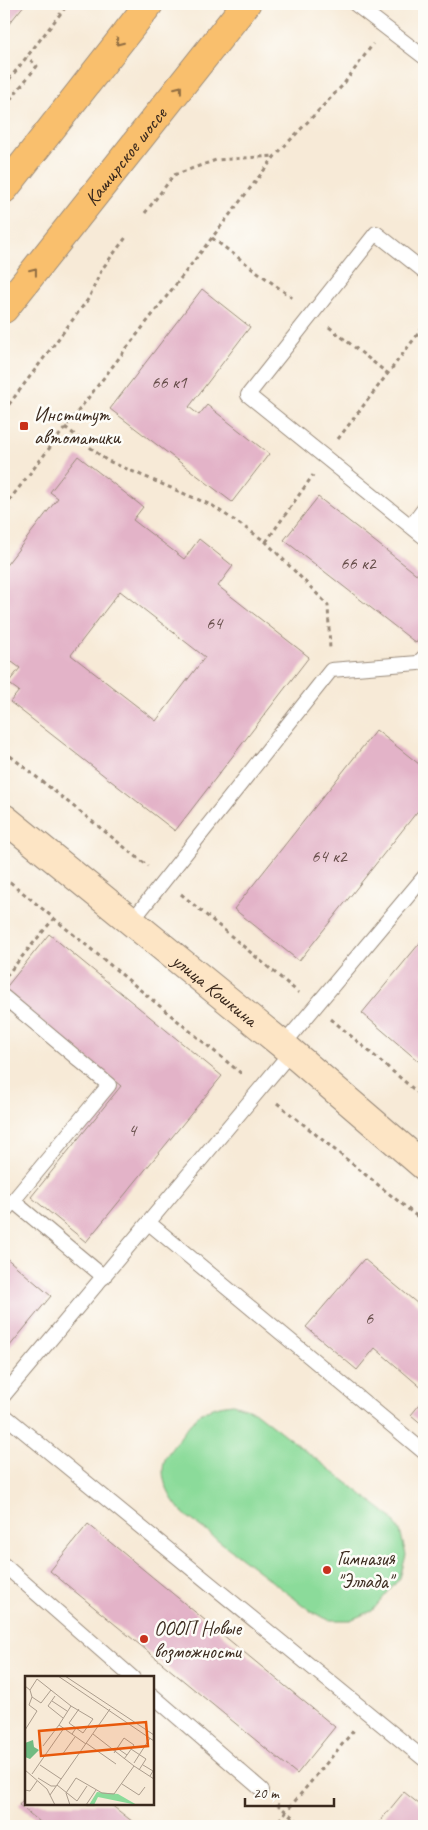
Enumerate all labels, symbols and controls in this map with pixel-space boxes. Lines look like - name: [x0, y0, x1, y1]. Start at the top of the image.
- one-way arrow: [116, 36, 124, 45]
- one-way arrow: [173, 86, 181, 95]
- street label: Каширское шоссе: [79, 101, 173, 211]
- one-way arrow: [29, 268, 37, 277]
- house number: 66 к1: [151, 371, 188, 393]
- place label: Институт автоматики: [34, 402, 122, 450]
- marker: Институт автоматики: [18, 420, 30, 432]
- house number: 66 к2: [340, 552, 378, 574]
- house number: 64: [206, 612, 224, 634]
- house number: 64 к2: [311, 845, 349, 867]
- street label: улица Кошкина: [166, 947, 264, 1033]
- house number: 4: [128, 1119, 138, 1141]
- house number: 6: [365, 1307, 374, 1329]
- place label: Гимназия "Эллада": [337, 1546, 397, 1594]
- marker: Гимназия "Эллада": [321, 1564, 333, 1576]
- place label: ОООП Новые возможности: [154, 1616, 242, 1664]
- marker: ОООП Новые возможности: [138, 1633, 150, 1645]
- inset map: [25, 1676, 154, 1805]
- scale bar: [245, 1775, 334, 1807]
- text: 20 m: [253, 1784, 280, 1803]

